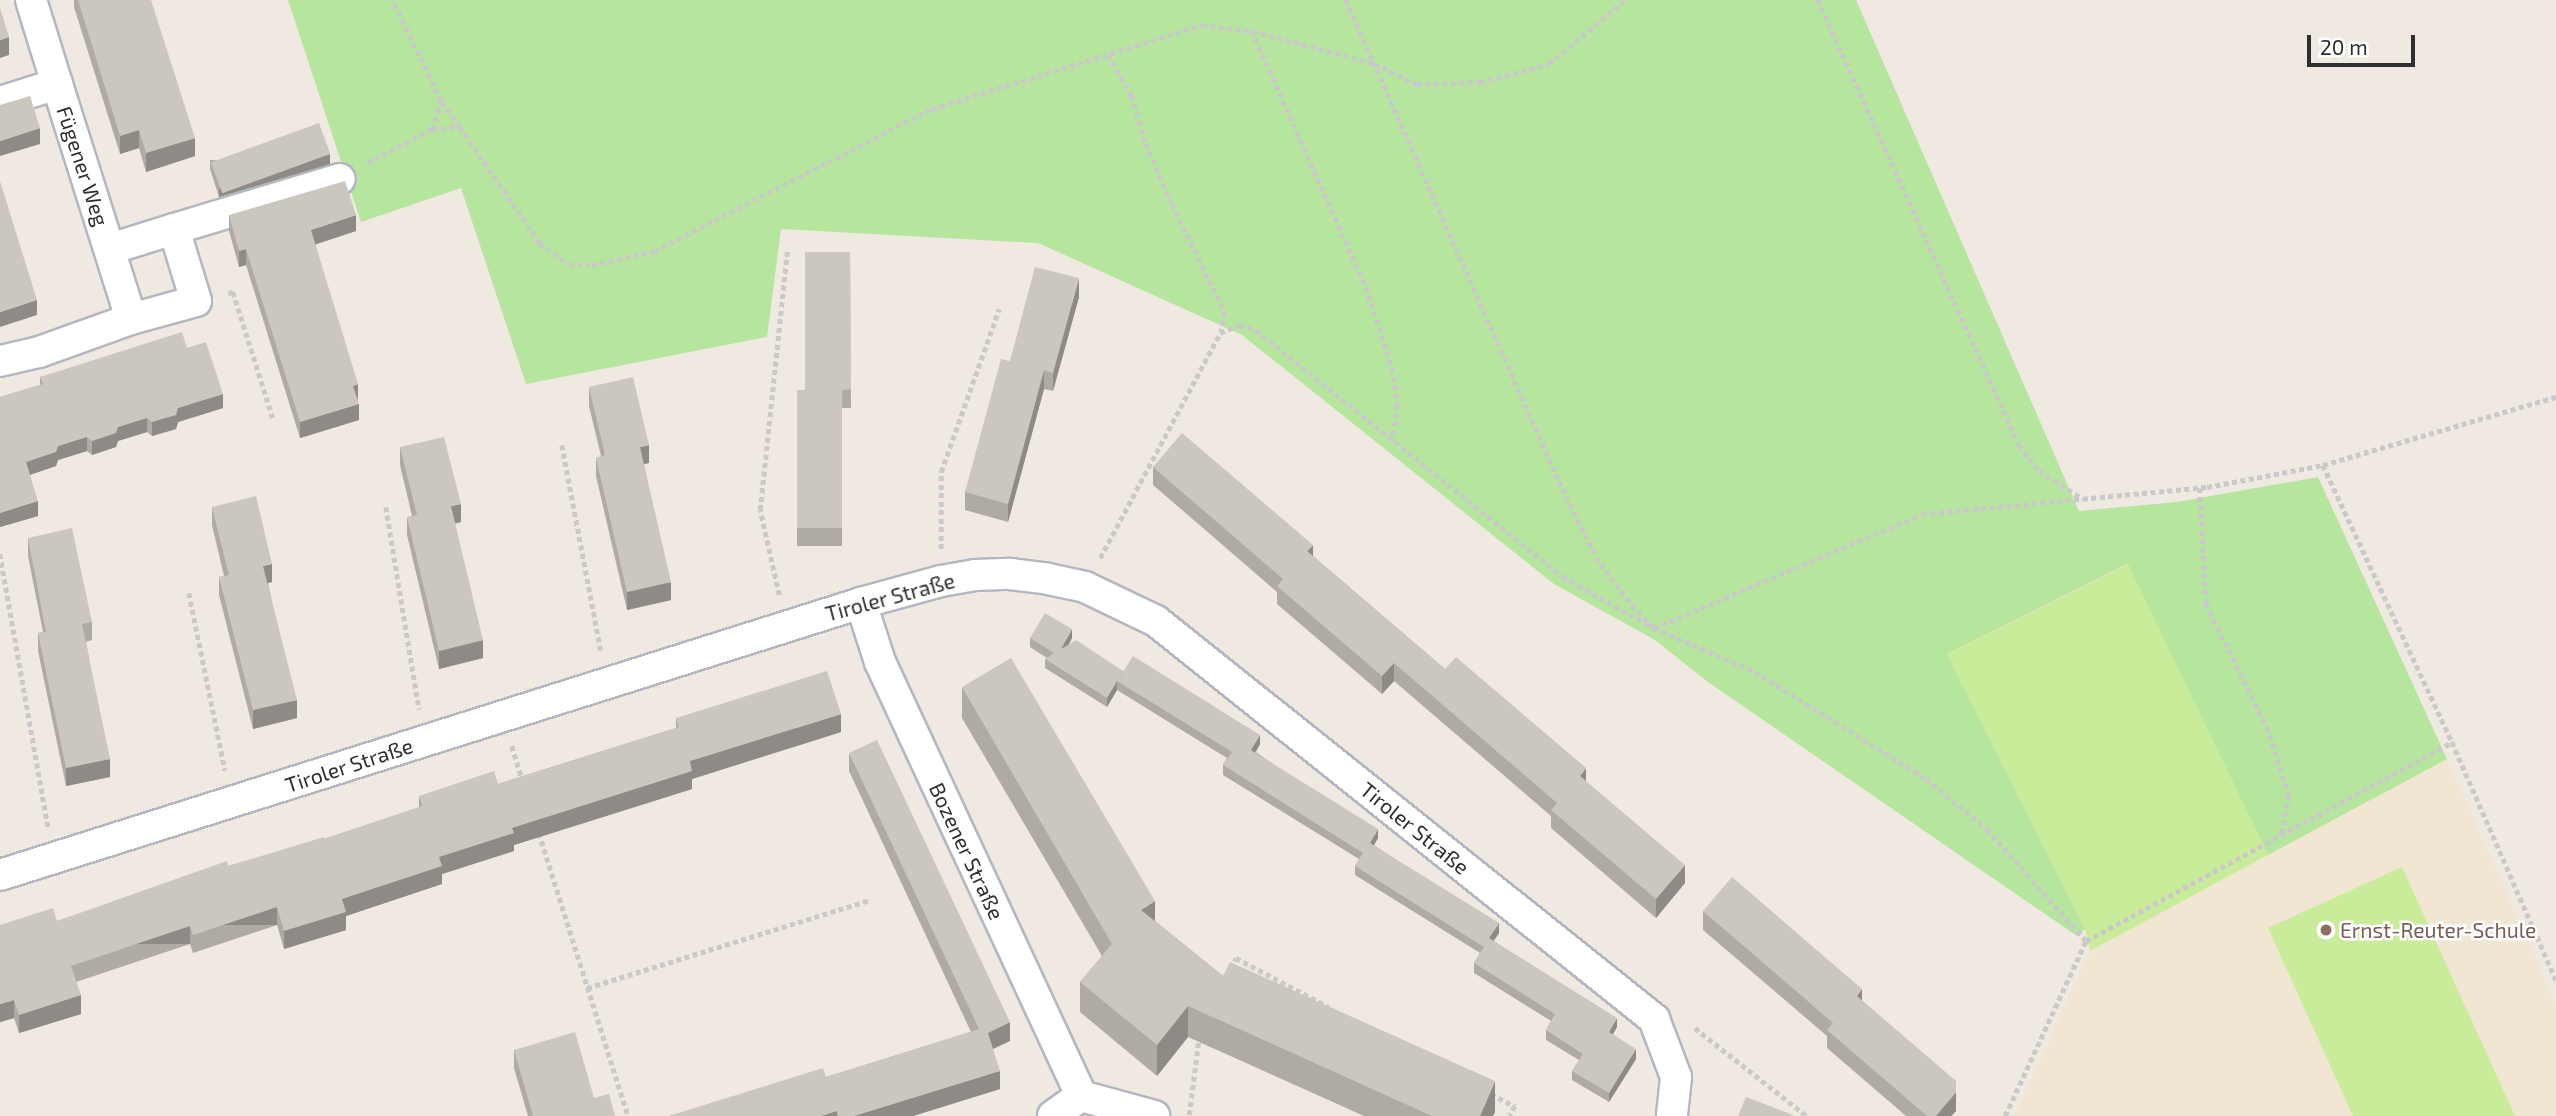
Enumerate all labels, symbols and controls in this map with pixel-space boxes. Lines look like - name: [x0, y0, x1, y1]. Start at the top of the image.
- scale bar: [2311, 21, 2420, 65]
- text: 20 m: [2320, 34, 2368, 59]
- street label: Fügener Weg: [52, 103, 114, 229]
- street label: Tiroler Straße: [822, 568, 958, 626]
- street label: Tiroler Straße: [282, 732, 416, 798]
- street label: Tiroler Straße: [1355, 776, 1475, 880]
- street label: Bozener Straße: [924, 778, 1010, 924]
- place label: Ernst-Reuter-Schule: [2340, 917, 2536, 943]
- marker: Ernst-Reuter-Schule: [2318, 922, 2334, 938]

